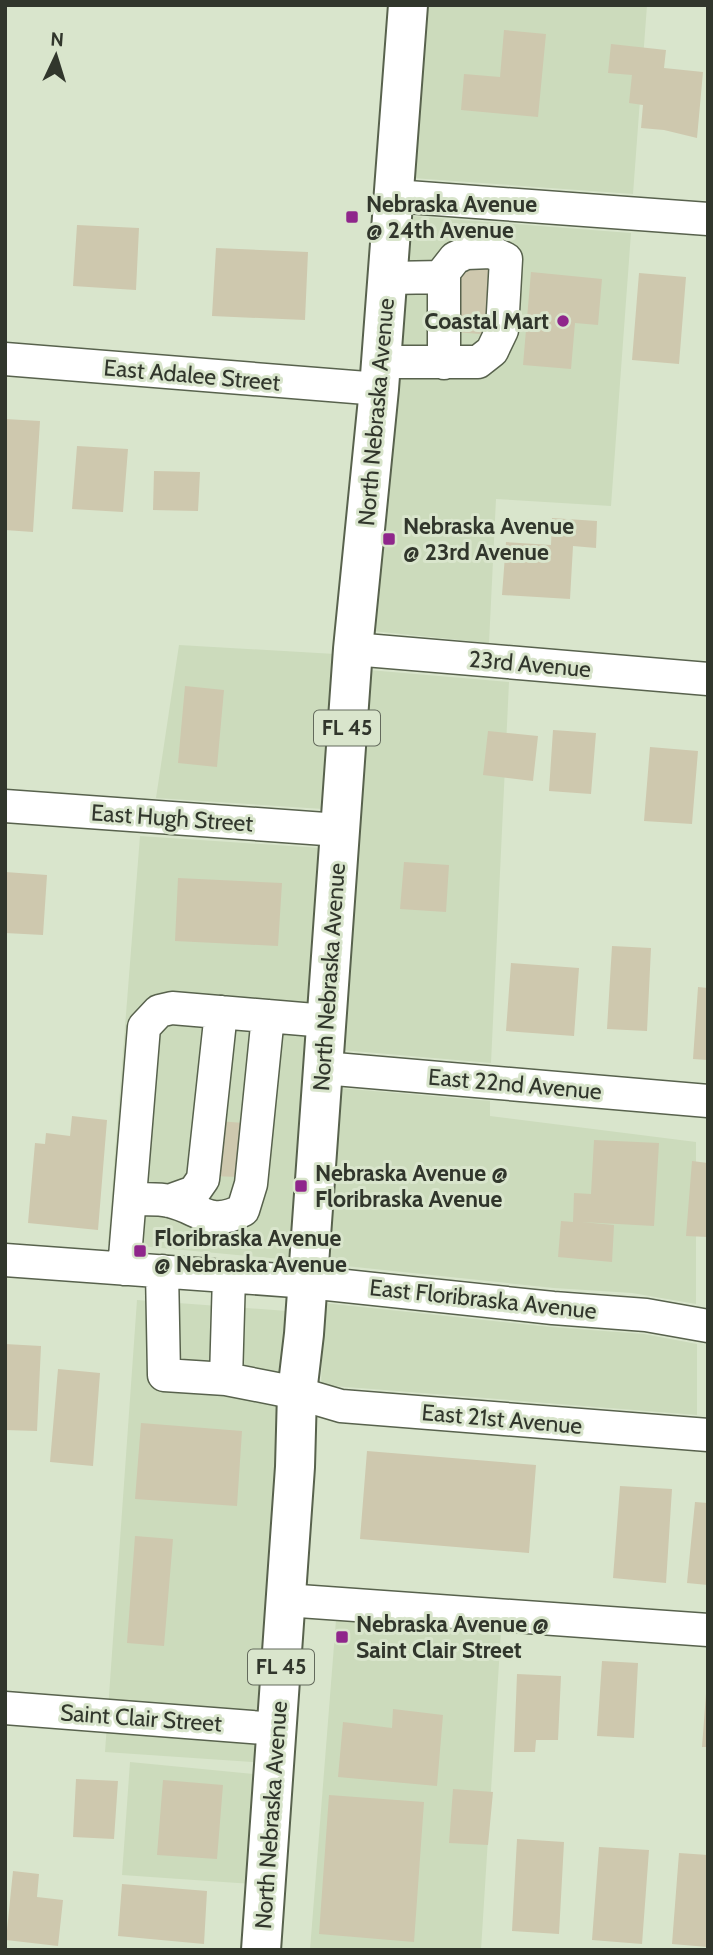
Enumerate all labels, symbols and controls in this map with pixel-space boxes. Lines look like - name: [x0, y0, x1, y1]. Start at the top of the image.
- north arrow: [21, 21, 91, 91]
- text: N: [50, 28, 65, 51]
- place label: Nebraska Avenue @ 24th Avenue: [366, 190, 537, 244]
- marker: Nebraska Avenue @ 24th Avenue: [344, 209, 360, 225]
- street label: North Nebraska Avenue: [352, 297, 400, 527]
- place label: Coastal Mart: [424, 307, 549, 335]
- marker: Coastal Mart: [555, 313, 571, 329]
- street label: East Adalee Street: [103, 353, 282, 397]
- place label: Nebraska Avenue @ 23rd Avenue: [403, 512, 574, 566]
- marker: Nebraska Avenue @ 23rd Avenue: [381, 531, 397, 547]
- street label: 23rd Avenue: [468, 645, 592, 683]
- road number: FL 45: [314, 710, 380, 746]
- street label: East Hugh Street: [90, 798, 254, 838]
- street label: North Nebraska Avenue: [307, 862, 351, 1092]
- street label: East 22nd Avenue: [427, 1062, 603, 1106]
- place label: Nebraska Avenue @ Floribraska Avenue: [315, 1159, 508, 1213]
- marker: Nebraska Avenue @ Floribraska Avenue: [293, 1178, 309, 1194]
- place label: Floribraska Avenue @ Nebraska Avenue: [154, 1224, 347, 1278]
- marker: Floribraska Avenue @ Nebraska Avenue: [132, 1243, 148, 1259]
- street label: East Floribraska Avenue: [368, 1273, 598, 1325]
- street label: East 21st Avenue: [421, 1398, 584, 1440]
- place label: Nebraska Avenue @ Saint Clair Street: [356, 1610, 549, 1664]
- marker: Nebraska Avenue @ Saint Clair Street: [334, 1629, 350, 1645]
- road number: FL 45: [248, 1650, 314, 1684]
- street label: Saint Clair Street: [59, 1698, 223, 1738]
- street label: North Nebraska Avenue: [249, 1700, 293, 1930]

